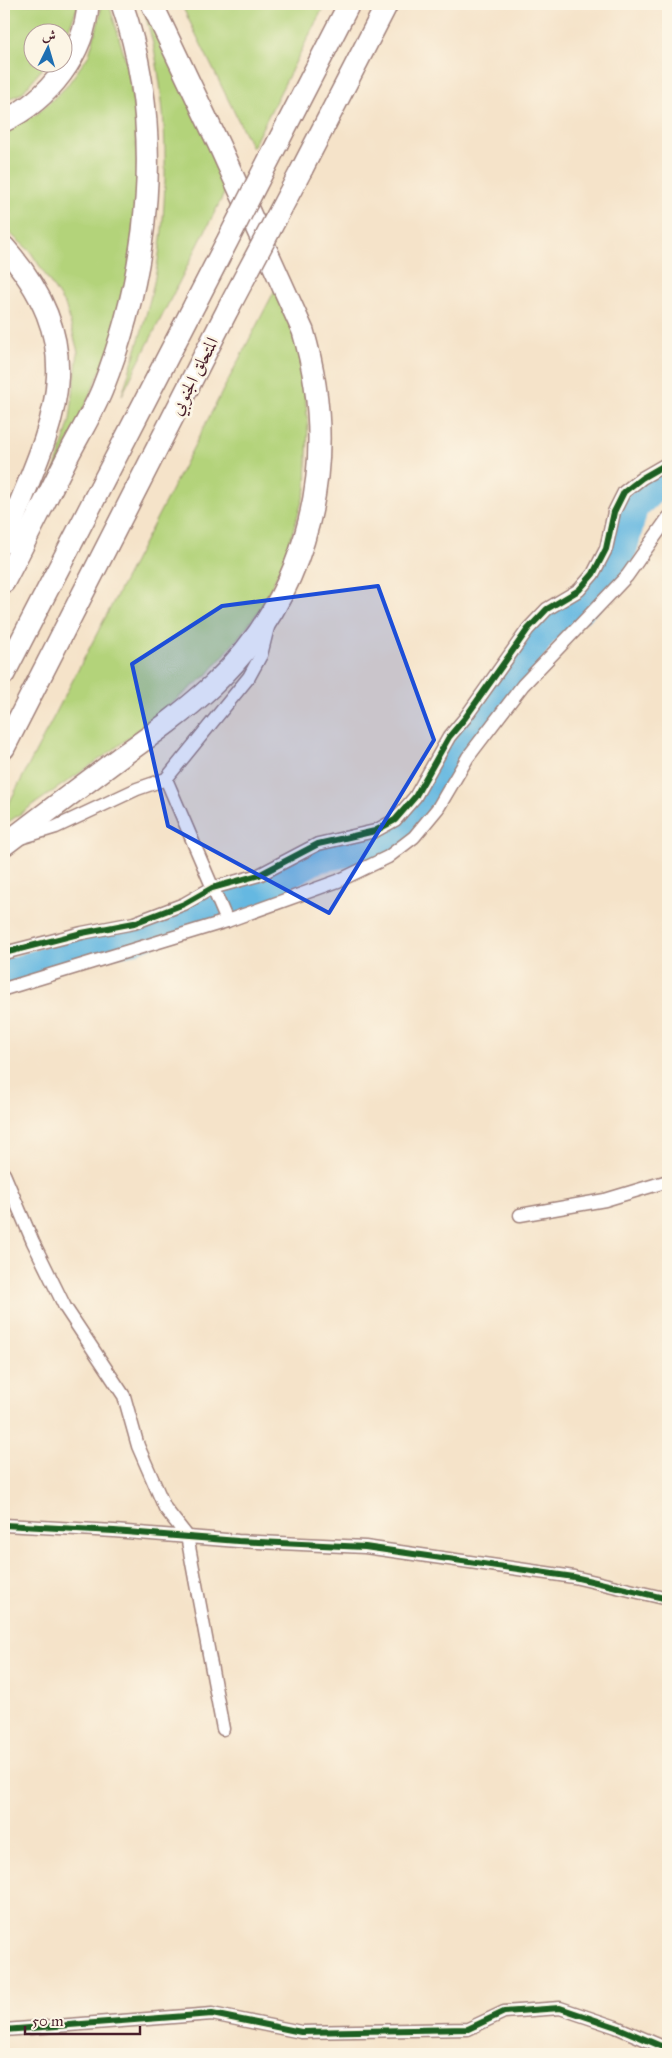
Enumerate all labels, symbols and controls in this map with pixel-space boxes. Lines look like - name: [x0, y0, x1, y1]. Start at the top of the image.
- north arrow: [22, 22, 72, 72]
- text: ش: [41, 26, 57, 45]
- street label: المتحلق الجنوبي: [165, 333, 227, 421]
- scale bar: [25, 2003, 140, 2035]
- text: 50 m: [32, 2012, 64, 2030]

